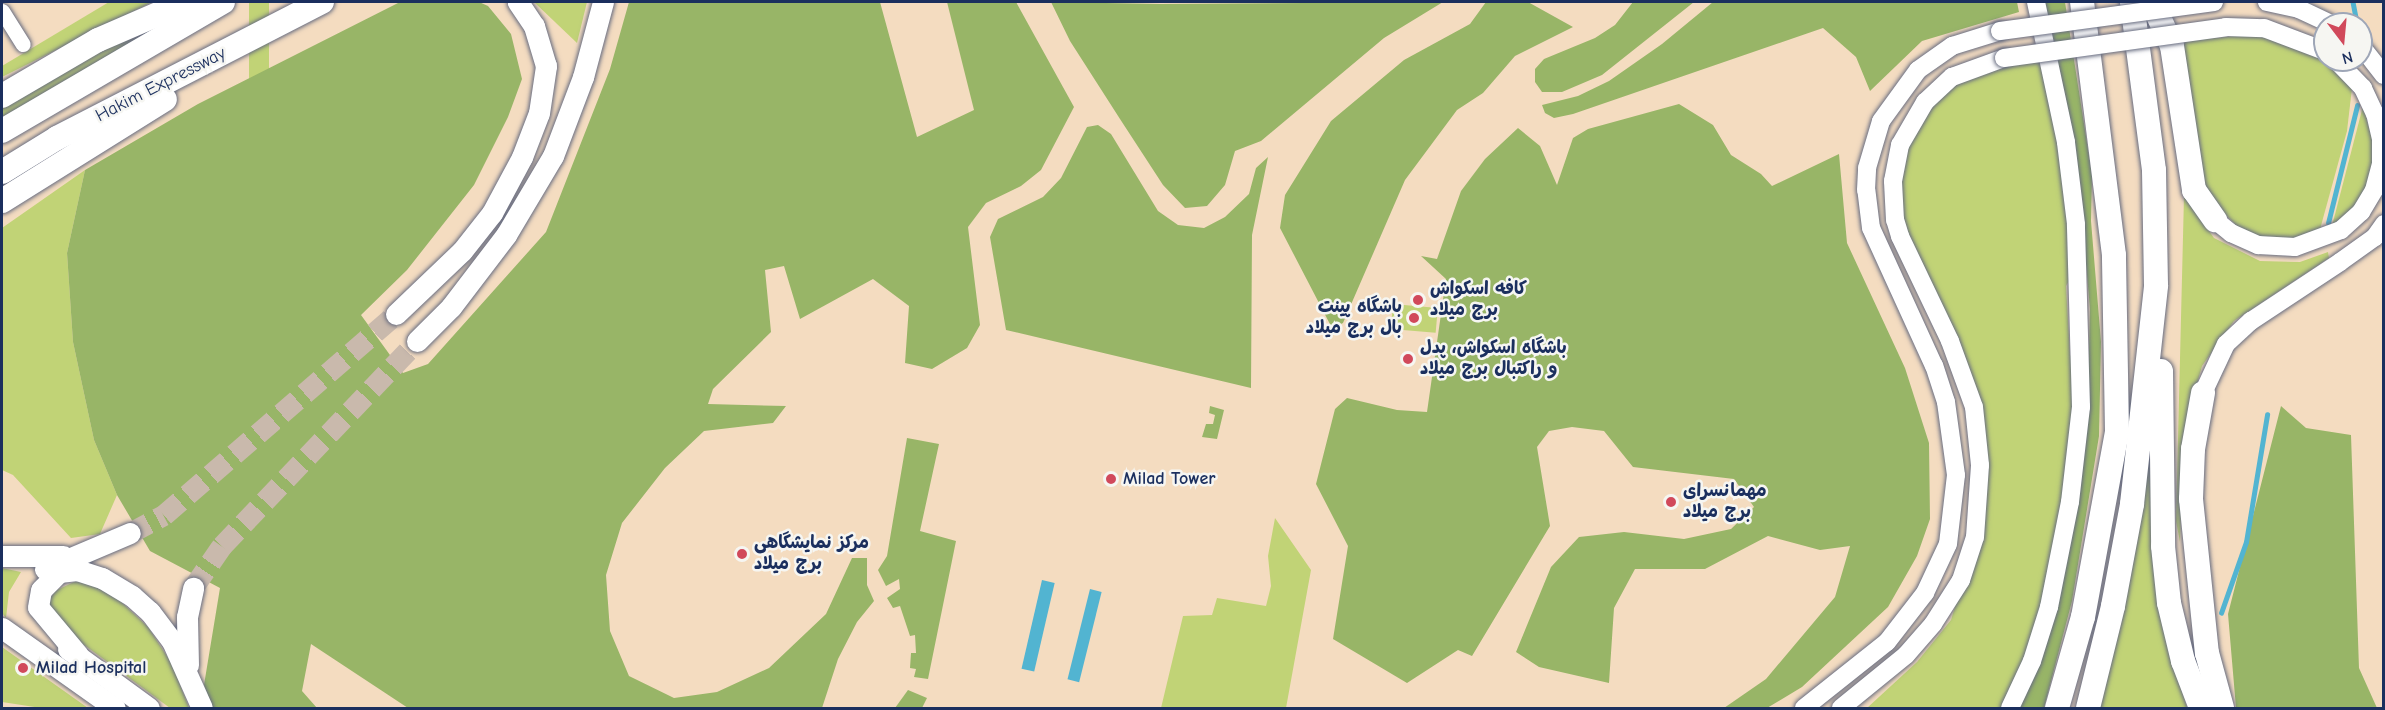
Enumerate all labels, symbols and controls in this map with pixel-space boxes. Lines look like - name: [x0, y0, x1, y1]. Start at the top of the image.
- north arrow: [2313, 12, 2373, 72]
- street label: Hakim Expressway: [92, 43, 230, 127]
- text: N: [2340, 47, 2355, 67]
- place label: کافه اسکواش برج میلاد: [1430, 279, 1527, 322]
- marker: کافه اسکواش برج میلاد: [1411, 293, 1425, 307]
- place label: باشگاه پینت بال برج میلاد: [1306, 297, 1402, 340]
- marker: باشگاه پینت بال برج میلاد: [1407, 311, 1421, 325]
- place label: باشگاه اسکواش، پدل و راکتبال برج میلاد: [1420, 338, 1567, 380]
- marker: باشگاه اسکواش، پدل و راکتبال برج میلاد: [1401, 352, 1415, 366]
- place label: Milad Tower: [1123, 468, 1216, 490]
- marker: Milad Tower: [1104, 472, 1118, 486]
- place label: مهمانسرای برج میلاد: [1683, 481, 1767, 524]
- marker: مهمانسرای برج میلاد: [1664, 495, 1678, 509]
- place label: مرکز نمایشگاهی برج میلاد: [754, 533, 869, 576]
- marker: مرکز نمایشگاهی برج میلاد: [735, 547, 749, 561]
- place label: Milad Hospital: [36, 657, 147, 679]
- marker: Milad Hospital: [14, 659, 32, 677]

